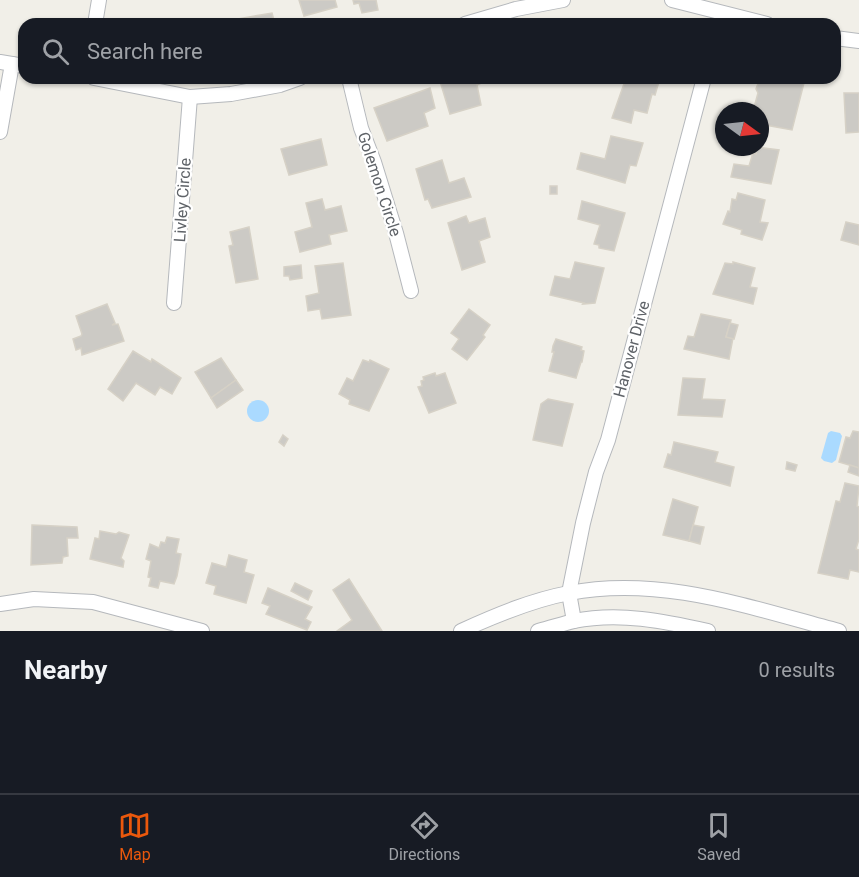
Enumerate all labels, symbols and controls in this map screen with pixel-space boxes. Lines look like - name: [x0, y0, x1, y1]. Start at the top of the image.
- search box: [18, 18, 841, 84]
- icon: search: [39, 35, 72, 68]
- text: Search here: [87, 39, 203, 64]
- north arrow: [715, 102, 769, 156]
- street label: Golemon Circle: [354, 130, 405, 239]
- street label: Livley Circle: [170, 157, 195, 243]
- street label: Hanover Drive: [609, 299, 654, 400]
- text: Nearby: [24, 655, 107, 685]
- text: 0 results: [759, 658, 835, 682]
- tab: Map: [118, 809, 151, 864]
- tab: Directions: [388, 809, 460, 864]
- tab: Saved: [697, 809, 741, 864]

